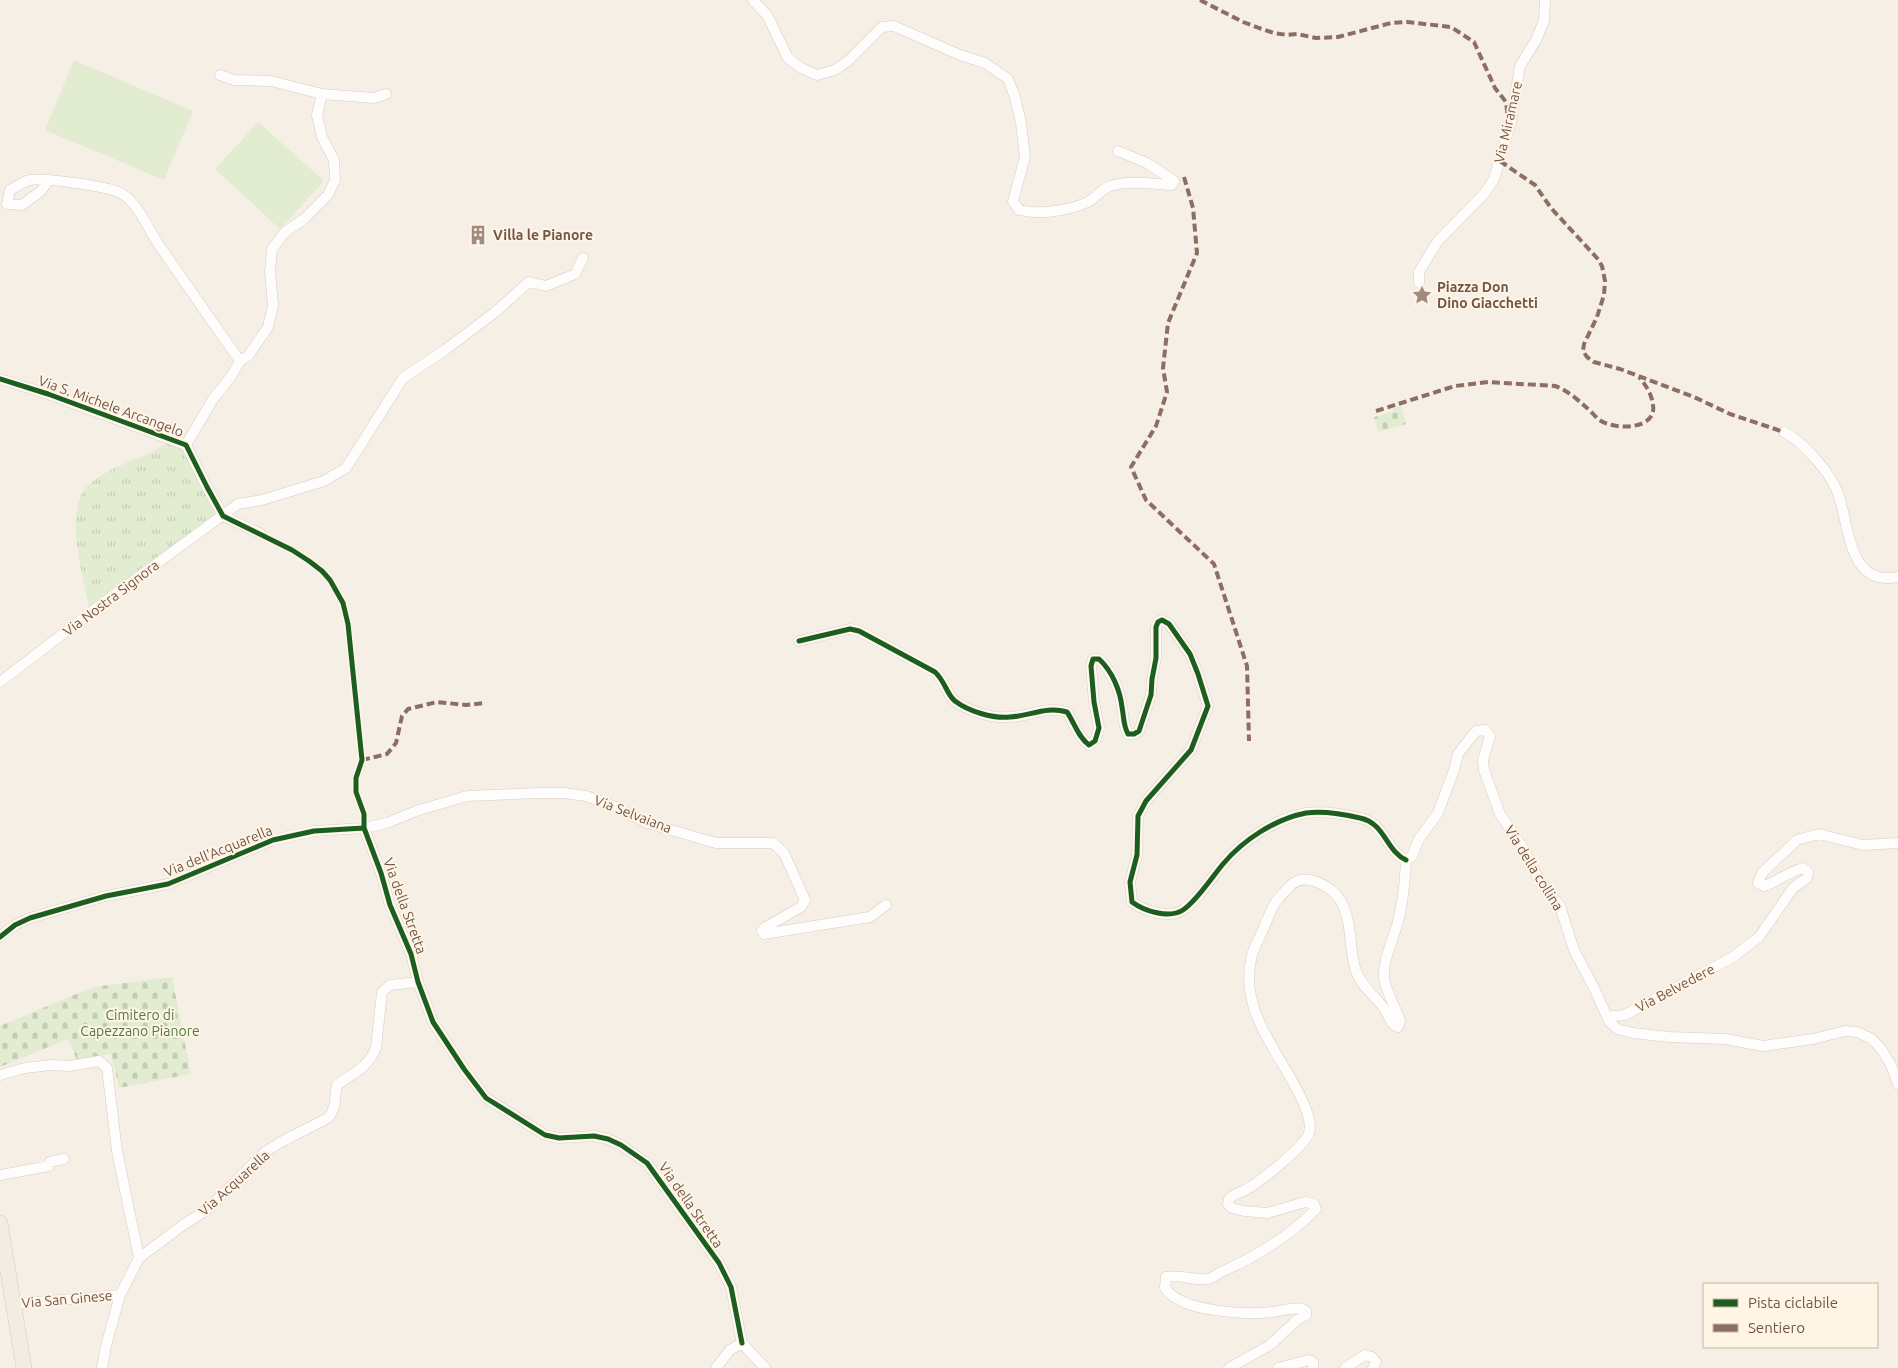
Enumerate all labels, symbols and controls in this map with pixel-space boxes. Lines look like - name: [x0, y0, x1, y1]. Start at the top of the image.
- street label: Via Miramare: [1491, 80, 1525, 164]
- building icon: Villa le Pianore: [467, 224, 489, 246]
- place label: Villa le Pianore: [493, 227, 593, 243]
- place label: Piazza Don Dino Giacchetti: [1437, 279, 1538, 311]
- place icon: Piazza Don Dino Giacchetti: [1411, 284, 1433, 306]
- street label: Via S. Michele Arcangelo: [36, 372, 186, 440]
- street label: Via Nostra Signora: [60, 557, 162, 639]
- street label: Via Selvaiana: [592, 792, 674, 836]
- street label: Via dell'Acquarella: [162, 822, 274, 880]
- street label: Via della collina: [1501, 822, 1567, 914]
- street label: Via della Stretta: [380, 856, 430, 956]
- street label: Via Belvedere: [1633, 961, 1717, 1015]
- park label: Cimitero di Capezzano Pianore: [80, 1007, 200, 1039]
- street label: Via Acquarella: [195, 1147, 273, 1219]
- street label: Via della Stretta: [656, 1159, 726, 1251]
- legend: [1703, 1283, 1878, 1348]
- street label: Via San Ginese: [21, 1287, 113, 1311]
- text: Pista ciclabile: [1748, 1294, 1838, 1311]
- text: Sentiero: [1748, 1319, 1805, 1336]

